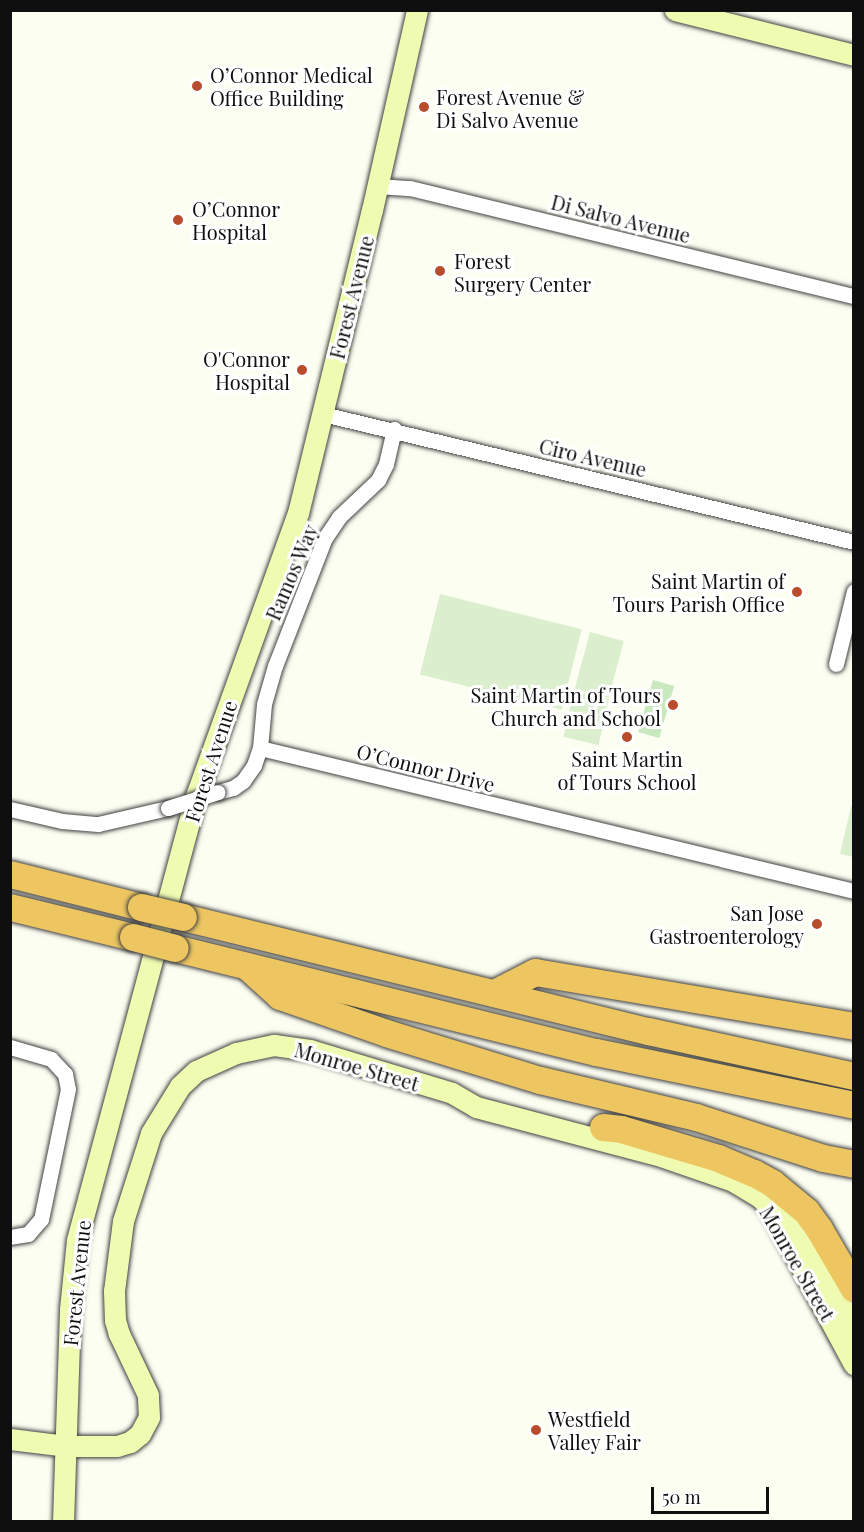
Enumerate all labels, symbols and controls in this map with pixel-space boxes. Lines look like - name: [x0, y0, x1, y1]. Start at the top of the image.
- place label: O’Connor Medical Office Building: [210, 62, 373, 109]
- marker: O’Connor Medical Office Building: [188, 77, 206, 95]
- place label: Forest Avenue & Di Salvo Avenue: [436, 84, 585, 131]
- marker: Forest Avenue & Di Salvo Avenue: [417, 100, 431, 114]
- street label: Di Salvo Avenue: [549, 189, 693, 247]
- place label: O’Connor Hospital: [192, 196, 280, 243]
- marker: O’Connor Hospital: [169, 211, 187, 229]
- street label: Forest Avenue: [324, 232, 378, 362]
- place label: Forest Surgery Center: [454, 248, 592, 295]
- marker: Forest Surgery Center: [431, 262, 449, 280]
- place label: O'Connor Hospital: [203, 346, 290, 393]
- marker: O'Connor Hospital: [295, 363, 309, 377]
- street label: Ciro Avenue: [537, 433, 649, 481]
- street label: Ramos Way: [260, 520, 322, 624]
- place label: Saint Martin of Tours Parish Office: [613, 568, 785, 615]
- marker: Saint Martin of Tours Parish Office: [790, 585, 804, 599]
- place label: Saint Martin of Tours Church and School: [470, 682, 661, 729]
- street label: Forest Avenue: [179, 697, 241, 825]
- marker: Saint Martin of Tours Church and School: [666, 698, 680, 712]
- marker: Saint Martin of Tours School: [620, 730, 634, 744]
- street label: O’Connor Drive: [354, 738, 498, 796]
- place label: Saint Martin of Tours School: [557, 746, 697, 793]
- place label: San Jose Gastroenterology: [649, 900, 804, 947]
- marker: San Jose Gastroenterology: [808, 915, 826, 933]
- street label: Monroe Street: [292, 1037, 422, 1095]
- street label: Monroe Street: [756, 1201, 840, 1325]
- street label: Forest Avenue: [57, 1218, 95, 1348]
- place label: Westfield Valley Fair: [548, 1406, 641, 1453]
- marker: Westfield Valley Fair: [529, 1423, 543, 1437]
- scale bar: [654, 1475, 772, 1513]
- text: 50 m: [662, 1485, 701, 1509]

